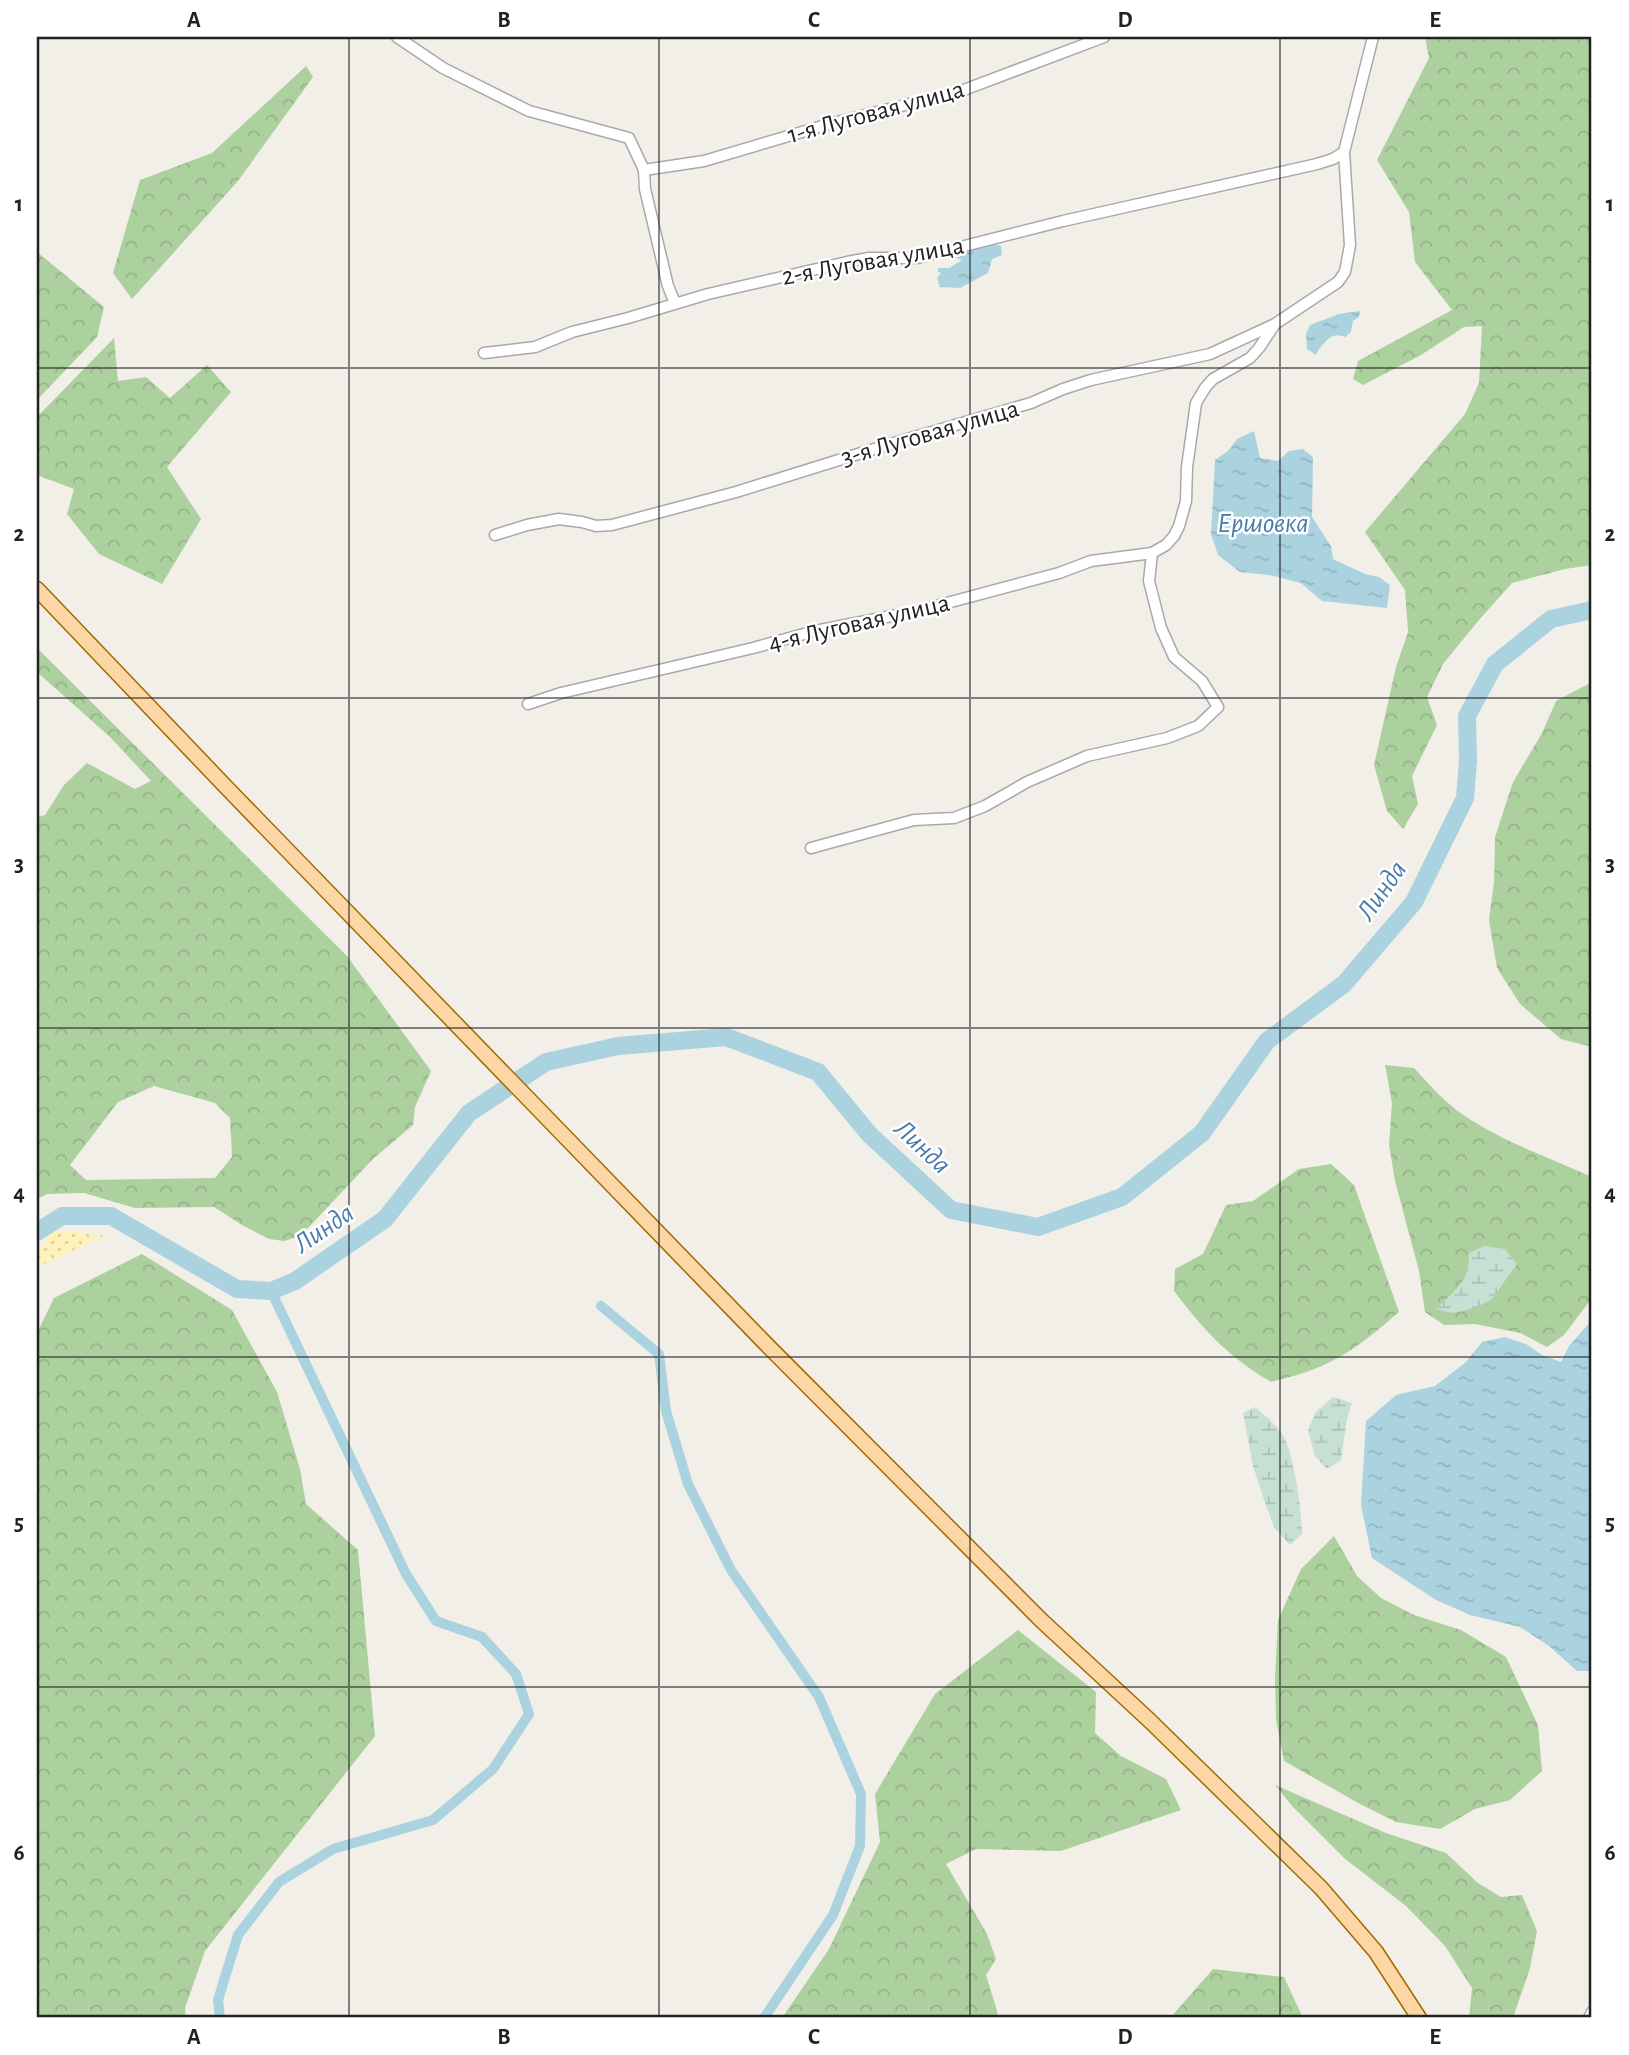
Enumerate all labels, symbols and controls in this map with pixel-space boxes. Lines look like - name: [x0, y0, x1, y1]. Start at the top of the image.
- text: A: [187, 9, 201, 32]
- text: B: [497, 9, 511, 32]
- text: C: [808, 9, 820, 32]
- text: D: [1117, 9, 1133, 32]
- text: E: [1429, 9, 1441, 32]
- street label: 1-я Луговая улица: [785, 76, 967, 148]
- text: 1: [15, 193, 23, 216]
- text: 1: [1606, 193, 1614, 216]
- street label: 2-я Луговая улица: [780, 232, 966, 290]
- street label: 3-я Луговая улица: [838, 395, 1022, 471]
- water label: Ершовка: [1217, 510, 1309, 538]
- text: 2: [14, 523, 25, 546]
- text: 2: [1605, 523, 1616, 546]
- street label: 4-я Луговая улица: [766, 589, 952, 656]
- text: 3: [14, 853, 24, 876]
- text: 3: [1605, 853, 1615, 876]
- water label: Линда: [1351, 856, 1412, 927]
- water label: Линда: [888, 1114, 956, 1180]
- text: 4: [13, 1182, 25, 1205]
- text: 4: [1604, 1182, 1616, 1205]
- water label: Линда: [288, 1199, 359, 1260]
- text: 5: [14, 1512, 24, 1535]
- text: 5: [1605, 1512, 1615, 1535]
- text: 6: [13, 1842, 25, 1865]
- text: 6: [1604, 1842, 1616, 1865]
- text: A: [187, 2026, 201, 2049]
- text: B: [497, 2026, 511, 2049]
- text: C: [808, 2026, 820, 2049]
- text: D: [1117, 2026, 1133, 2049]
- text: E: [1429, 2026, 1441, 2049]

